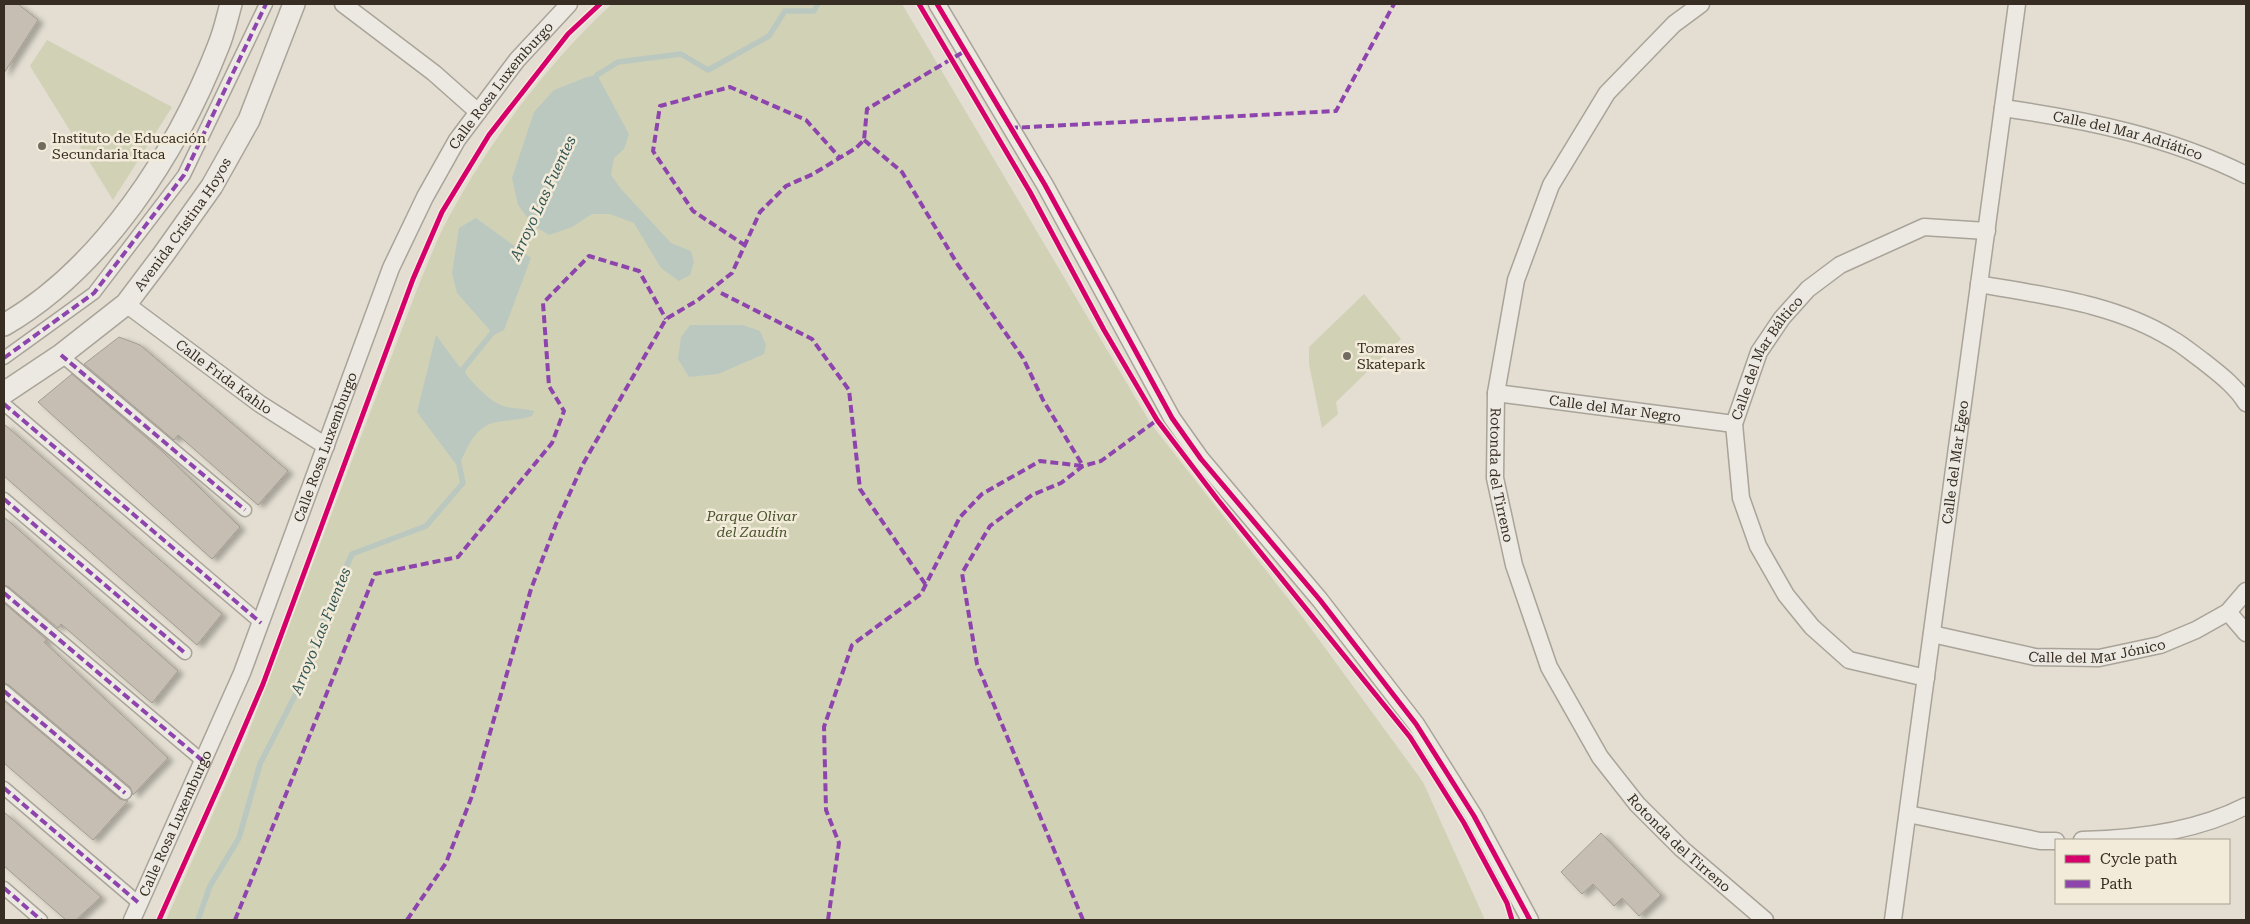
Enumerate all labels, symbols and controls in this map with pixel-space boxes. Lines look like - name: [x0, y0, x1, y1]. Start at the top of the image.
- street label: Calle Rosa Luxemburgo: [445, 18, 556, 152]
- street label: Calle del Mar Adriático: [2052, 108, 2205, 163]
- place label: Instituto de Educación Secundaria Itaca: [52, 130, 206, 162]
- water label: Arroyo Las Fuentes: [506, 133, 580, 264]
- marker: Instituto de Educación Secundaria Itaca: [36, 140, 48, 152]
- street label: Avenida Cristina Hoyos: [131, 155, 234, 294]
- street label: Calle del Mar Báltico: [1728, 293, 1806, 422]
- street label: Calle Frida Kahlo: [173, 336, 275, 417]
- place label: Tomares Skatepark: [1357, 340, 1426, 372]
- marker: Tomares Skatepark: [1341, 350, 1353, 362]
- street label: Calle Rosa Luxemburgo: [290, 370, 360, 524]
- street label: Calle del Mar Negro: [1548, 392, 1682, 425]
- street label: Calle del Mar Egeo: [1939, 399, 1971, 525]
- street label: Rotonda del Tirreno: [1487, 407, 1517, 544]
- park label: Parque Olivar del Zaudín: [706, 508, 798, 540]
- water label: Arroyo Las Fuentes: [287, 565, 355, 698]
- street label: Calle del Mar Jónico: [2027, 636, 2168, 666]
- street label: Calle Rosa Luxemburgo: [136, 747, 215, 899]
- street label: Rotonda del Tirreno: [1624, 791, 1734, 895]
- legend: [2055, 839, 2230, 904]
- text: Cycle path: [2100, 850, 2178, 868]
- text: Path: [2100, 875, 2133, 893]

